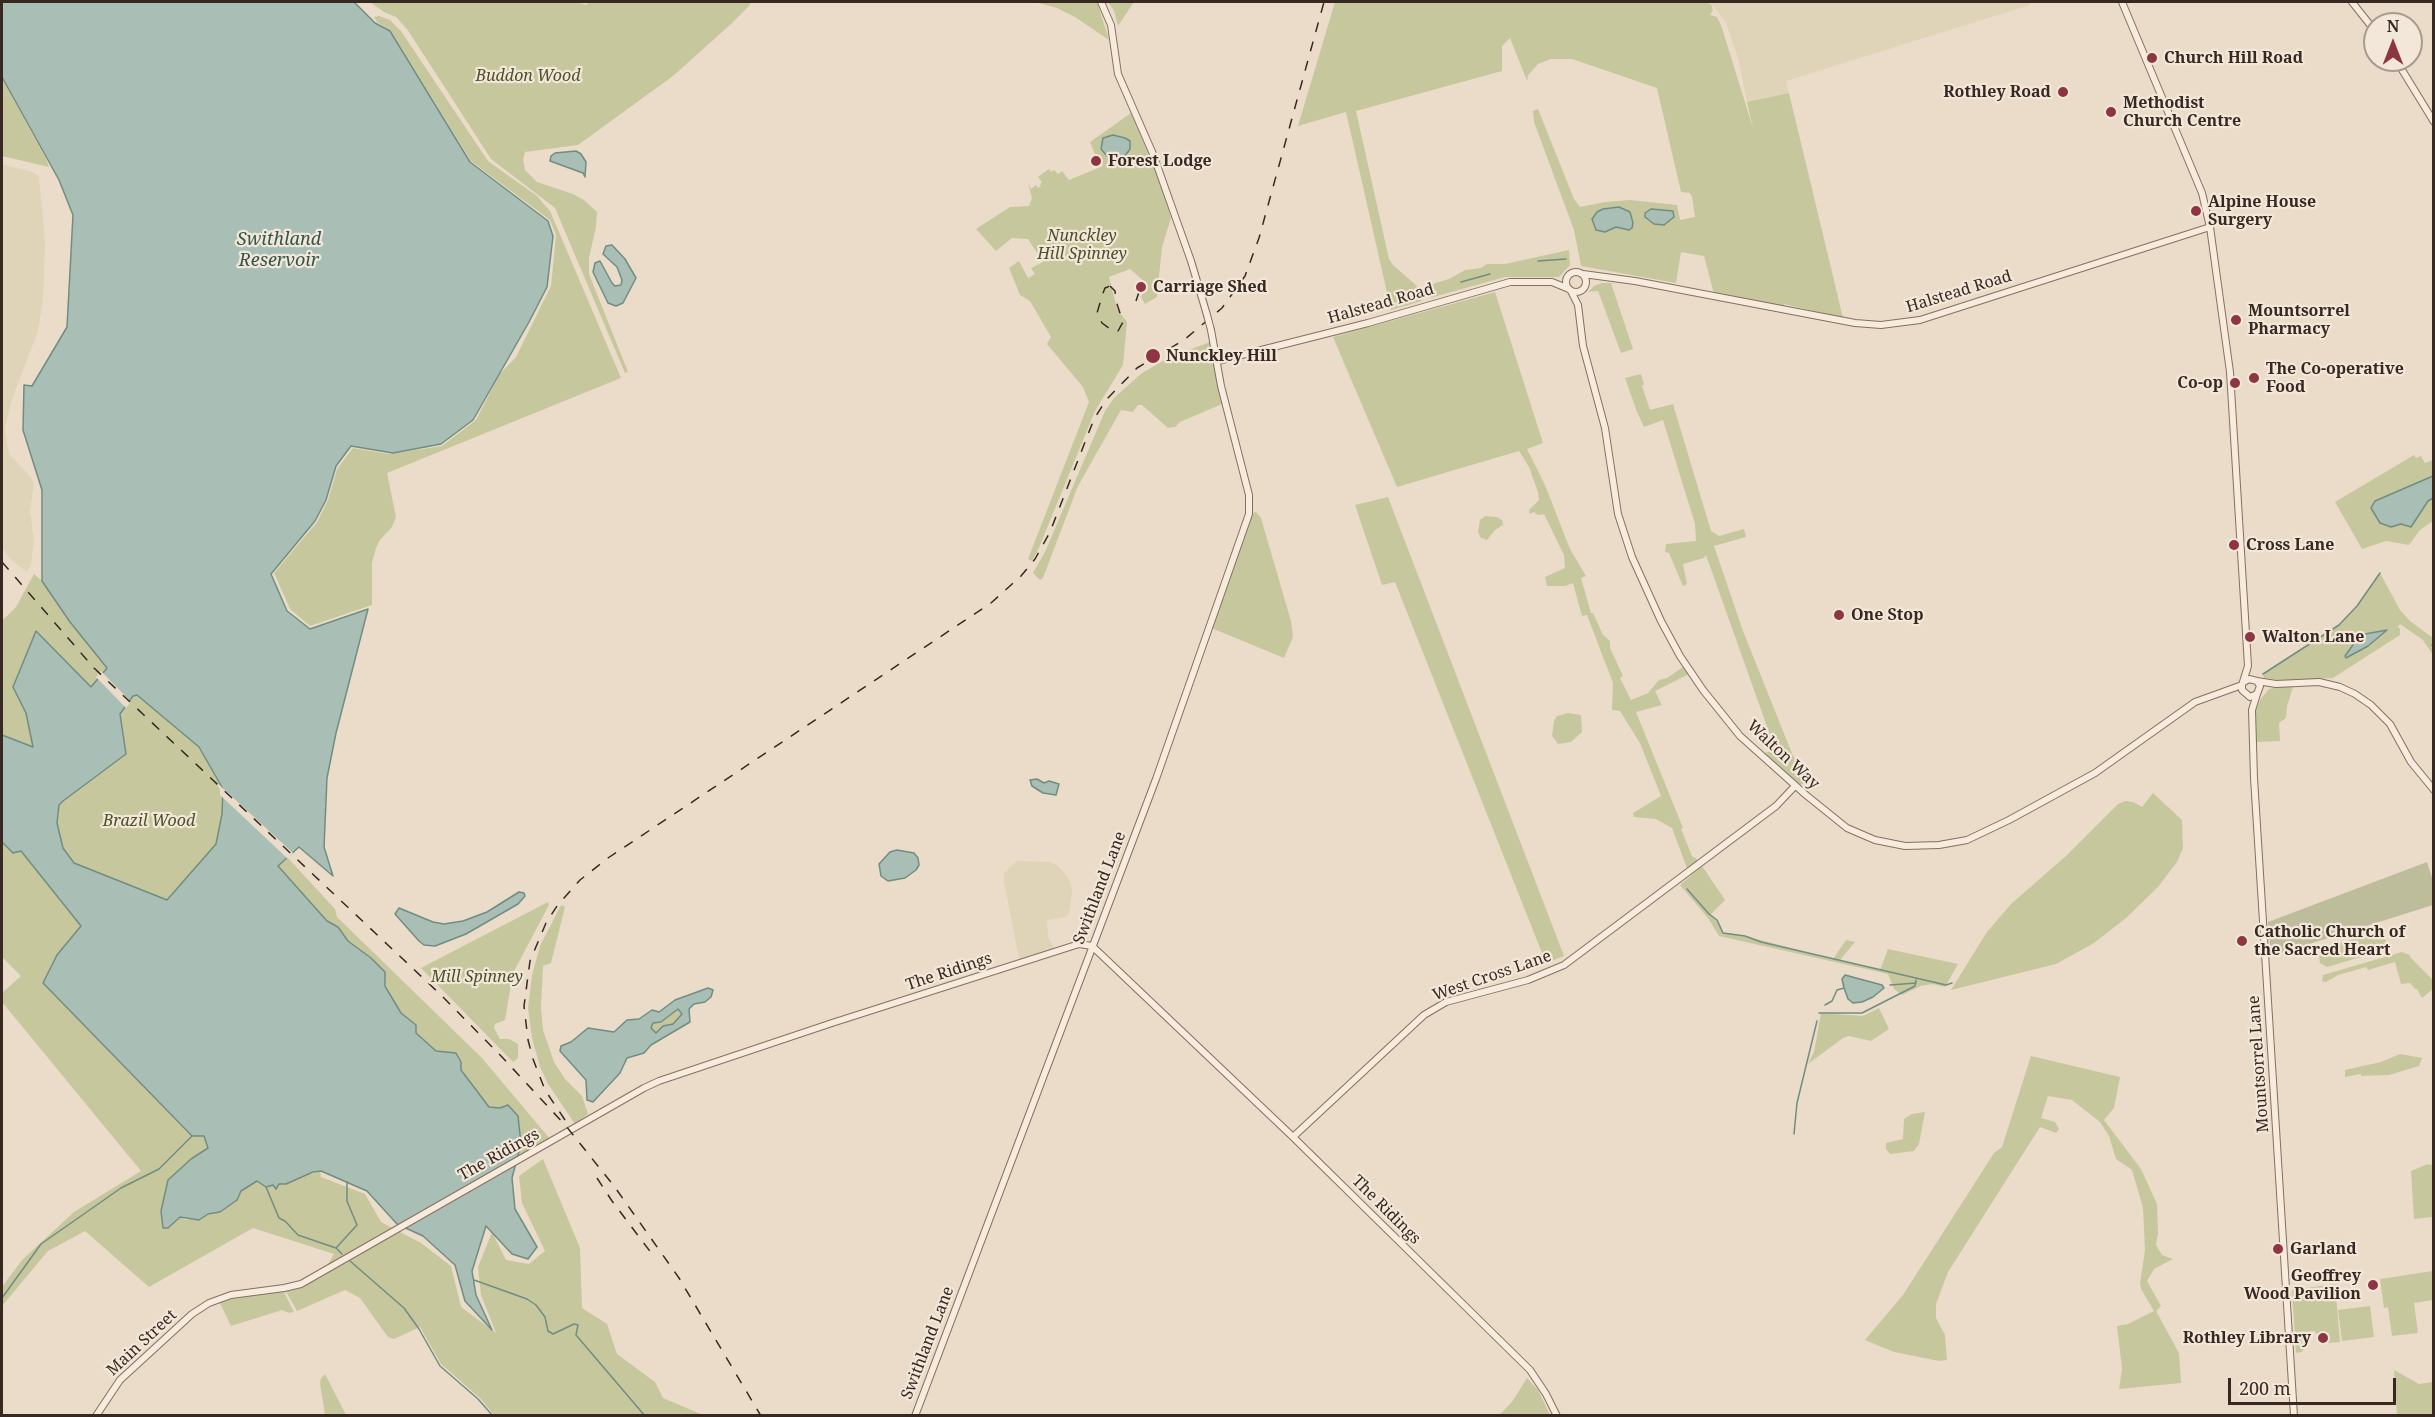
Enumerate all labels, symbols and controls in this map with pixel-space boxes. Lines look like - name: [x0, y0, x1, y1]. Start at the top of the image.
- north arrow: [2363, 12, 2423, 72]
- text: N: [2387, 15, 2399, 37]
- place label: Church Hill Road: [2164, 48, 2303, 68]
- marker: Church Hill Road: [2145, 51, 2159, 65]
- park label: Buddon Wood: [476, 66, 580, 86]
- place label: Rothley Road: [1943, 82, 2051, 102]
- marker: Rothley Road: [2056, 85, 2070, 99]
- place label: Methodist Church Centre: [2123, 93, 2241, 131]
- marker: Methodist Church Centre: [2104, 105, 2118, 119]
- place label: Forest Lodge: [1108, 151, 1212, 171]
- marker: Forest Lodge: [1089, 154, 1103, 168]
- place label: Alpine House Surgery: [2208, 192, 2316, 230]
- marker: Alpine House Surgery: [2189, 204, 2203, 218]
- park label: Nunckley Hill Spinney: [1037, 226, 1127, 264]
- water label: Swithland Reservoir: [237, 229, 321, 272]
- street label: Halstead Road: [1904, 267, 2014, 317]
- place label: Carriage Shed: [1153, 277, 1267, 297]
- marker: Carriage Shed: [1134, 280, 1148, 294]
- street label: Halstead Road: [1326, 280, 1436, 328]
- place label: Mountsorrel Pharmacy: [2248, 301, 2350, 339]
- marker: Mountsorrel Pharmacy: [2229, 313, 2243, 327]
- place label: Nunckley Hill: [1166, 346, 1277, 366]
- marker: Nunckley Hill: [1144, 347, 1162, 365]
- place label: The Co-operative Food: [2266, 359, 2404, 397]
- marker: The Co-operative Food: [2247, 371, 2261, 385]
- place label: Co-op: [2177, 373, 2223, 393]
- marker: Co-op: [2228, 376, 2242, 390]
- place label: Cross Lane: [2246, 535, 2334, 555]
- marker: Cross Lane: [2227, 538, 2241, 552]
- place label: One Stop: [1851, 605, 1923, 625]
- marker: One Stop: [1832, 608, 1846, 622]
- place label: Walton Lane: [2262, 627, 2364, 647]
- marker: Walton Lane: [2243, 630, 2257, 644]
- street label: Walton Way: [1743, 717, 1823, 793]
- park label: Brazil Wood: [103, 811, 195, 831]
- street label: Swithland Lane: [1070, 829, 1130, 947]
- place label: Catholic Church of the Sacred Heart: [2254, 922, 2405, 960]
- marker: Catholic Church of the Sacred Heart: [2235, 934, 2249, 948]
- street label: West Cross Lane: [1430, 947, 1554, 1005]
- street label: The Ridings: [904, 949, 994, 995]
- park label: Mill Spinney: [431, 967, 523, 987]
- street label: Mountsorrel Lane: [2245, 995, 2273, 1133]
- street label: The Ridings: [455, 1125, 543, 1185]
- street label: The Ridings: [1348, 1172, 1424, 1248]
- place label: Garland: [2290, 1239, 2357, 1259]
- marker: Garland: [2271, 1242, 2285, 1256]
- place label: Geoffrey Wood Pavilion: [2244, 1266, 2361, 1304]
- marker: Geoffrey Wood Pavilion: [2366, 1278, 2380, 1292]
- street label: Swithland Lane: [898, 1284, 958, 1402]
- street label: Main Street: [103, 1306, 181, 1380]
- place label: Rothley Library: [2183, 1328, 2311, 1348]
- marker: Rothley Library: [2316, 1331, 2330, 1345]
- scale bar: [2231, 1366, 2399, 1404]
- text: 200 m: [2239, 1376, 2291, 1400]

